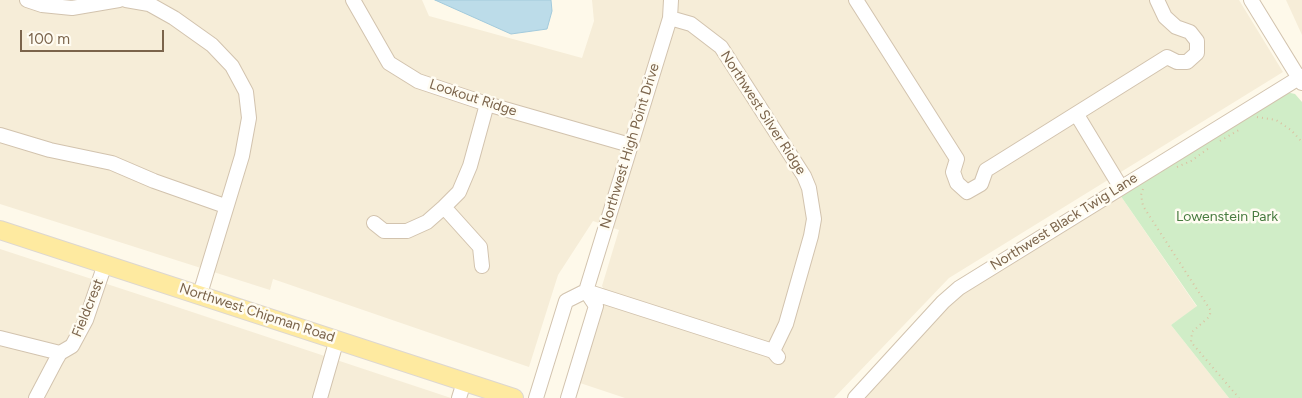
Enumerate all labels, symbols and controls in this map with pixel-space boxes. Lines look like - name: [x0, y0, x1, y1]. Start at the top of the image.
- scale bar: [22, 20, 166, 52]
- text: 100 m: [28, 30, 70, 48]
- street label: Northwest Silver Ridge: [717, 48, 809, 178]
- street label: Northwest High Point Drive: [597, 61, 663, 231]
- street label: Lookout Ridge: [427, 76, 519, 120]
- street label: Northwest Black Twig Lane: [987, 170, 1141, 274]
- park label: Lowenstein Park: [1176, 209, 1278, 225]
- street label: Fieldcrest: [69, 276, 107, 340]
- street label: Northwest Chipman Road: [177, 280, 337, 346]

